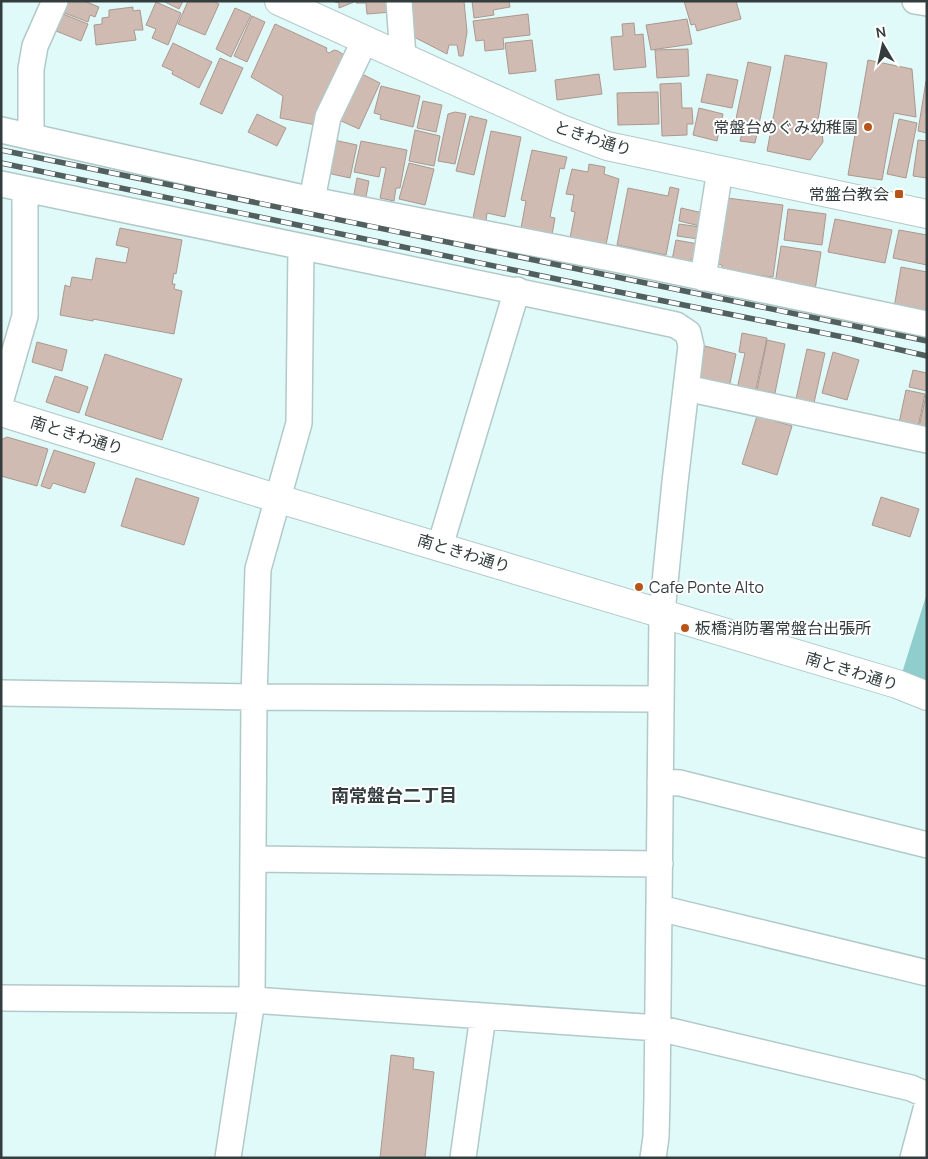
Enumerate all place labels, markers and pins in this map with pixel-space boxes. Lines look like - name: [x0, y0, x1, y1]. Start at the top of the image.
- place label: 常盤台めぐみ幼稚園: [714, 116, 858, 138]
- marker: 常盤台めぐみ幼稚園: [862, 121, 874, 133]
- place label: 常盤台教会: [809, 183, 889, 205]
- marker: 常盤台教会: [893, 188, 905, 200]
- place label: Cafe Ponte Alto: [649, 576, 764, 598]
- marker: Cafe Ponte Alto: [633, 581, 645, 593]
- place label: 板橋消防署常盤台出張所: [695, 617, 871, 639]
- marker: 板橋消防署常盤台出張所: [679, 622, 691, 634]

